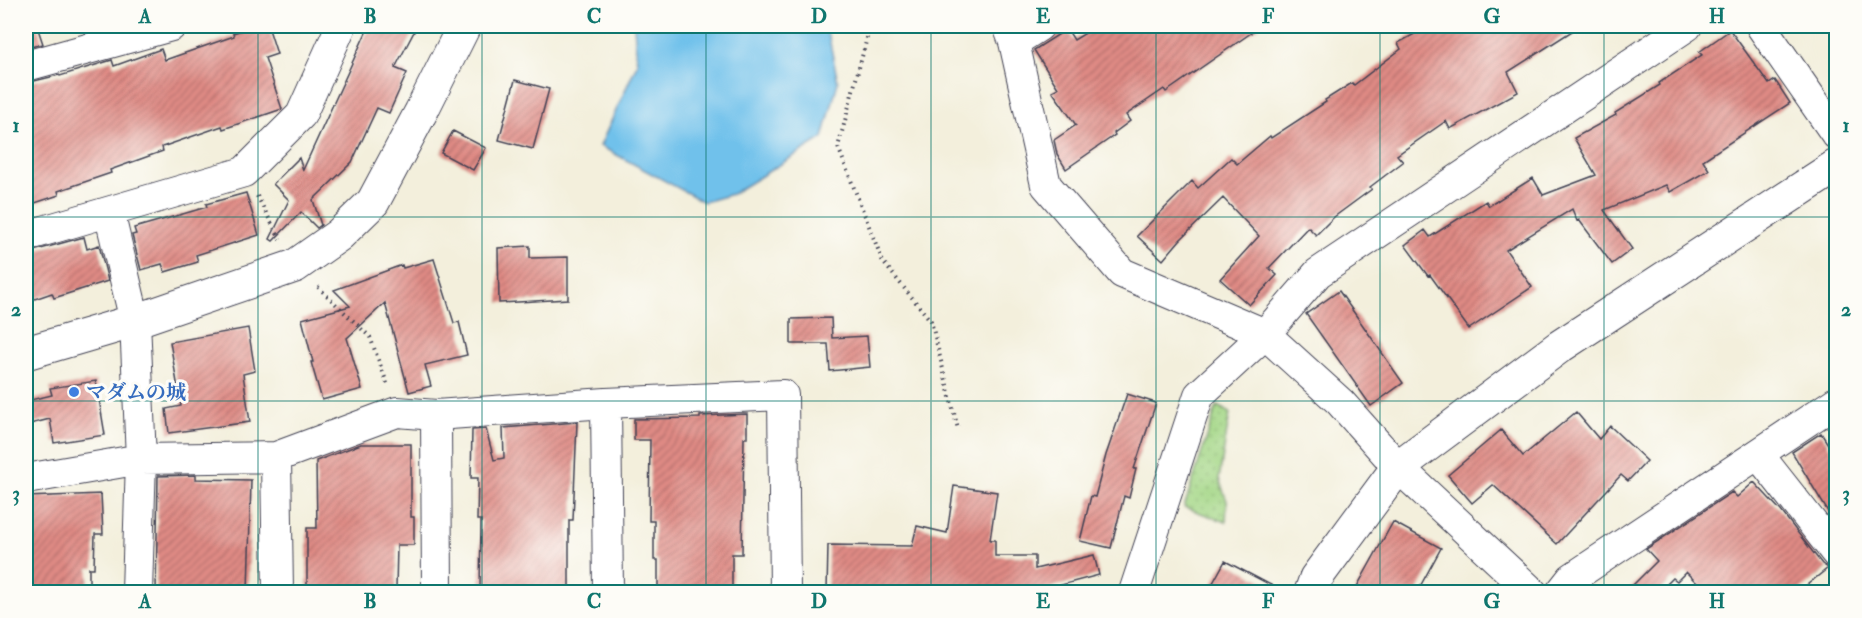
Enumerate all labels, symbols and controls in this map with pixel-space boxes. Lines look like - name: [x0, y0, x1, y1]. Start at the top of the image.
- text: A: [138, 4, 152, 29]
- text: B: [363, 4, 377, 29]
- text: C: [587, 4, 601, 29]
- text: D: [811, 4, 827, 29]
- text: E: [1036, 4, 1051, 29]
- text: F: [1262, 4, 1275, 29]
- text: G: [1484, 4, 1501, 29]
- text: H: [1709, 4, 1725, 29]
- text: 1: [12, 113, 20, 138]
- text: 1: [1842, 113, 1850, 138]
- text: 2: [11, 297, 21, 322]
- text: 2: [1841, 297, 1851, 322]
- place label: マダムの城: [86, 380, 186, 405]
- marker: マダムの城: [67, 385, 81, 399]
- text: 3: [12, 481, 20, 506]
- text: 3: [1842, 481, 1850, 506]
- text: A: [138, 589, 152, 614]
- text: B: [363, 589, 377, 614]
- text: C: [587, 589, 601, 614]
- text: D: [811, 589, 827, 614]
- text: E: [1036, 589, 1051, 614]
- text: F: [1262, 589, 1275, 614]
- text: G: [1484, 589, 1501, 614]
- text: H: [1709, 589, 1725, 614]

